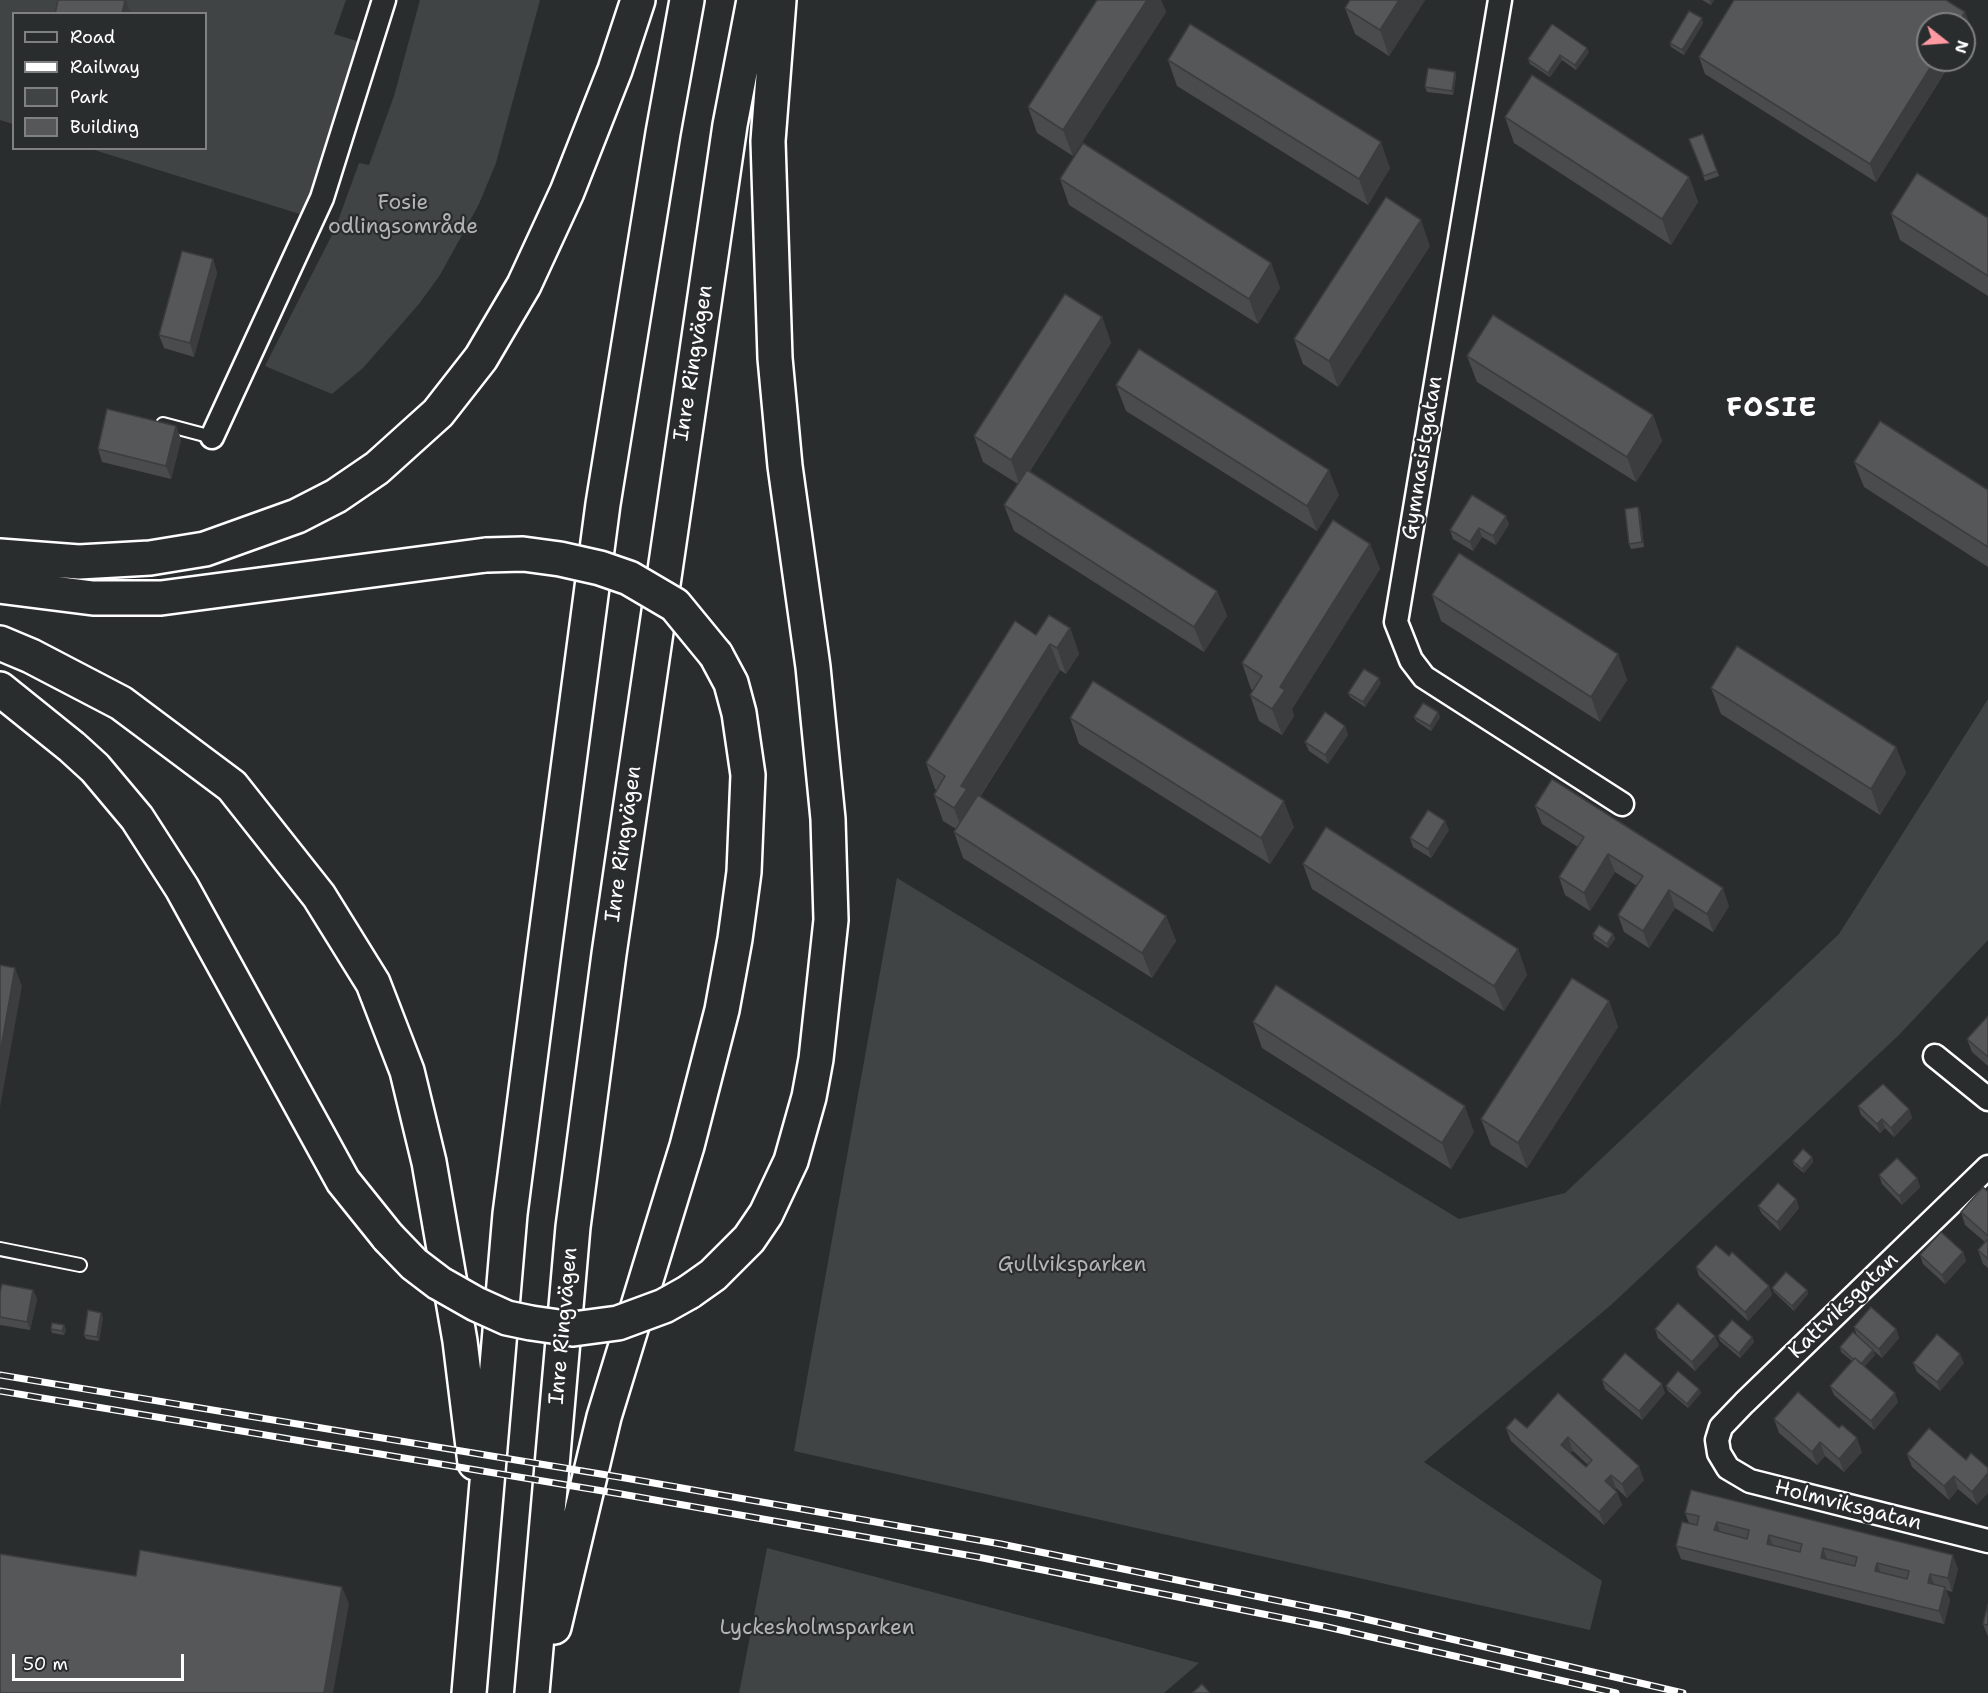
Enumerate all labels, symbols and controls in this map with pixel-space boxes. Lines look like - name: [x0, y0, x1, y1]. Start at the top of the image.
- legend: [12, 12, 207, 150]
- north arrow: [1916, 12, 1976, 72]
- text: Road: [70, 25, 115, 49]
- text: N: [1950, 38, 1974, 56]
- text: Railway: [70, 55, 140, 79]
- text: Park: [70, 85, 109, 109]
- text: Building: [70, 115, 139, 139]
- park label: Fosie odlingsområde: [328, 191, 478, 241]
- street label: Inre Ringvägen: [669, 283, 719, 443]
- street label: Gymnasistgatan: [1398, 374, 1448, 542]
- district label: FOSIE: [1726, 393, 1818, 425]
- street label: Inre Ringvägen: [601, 764, 647, 924]
- street label: Inre Ringvägen: [545, 1246, 583, 1406]
- street label: Kattviksgatan: [1784, 1247, 1904, 1365]
- park label: Gullviksparken: [998, 1253, 1146, 1279]
- street label: Holmviksgatan: [1772, 1476, 1924, 1536]
- park label: Lyckesholmsparken: [719, 1616, 915, 1642]
- scale bar: [15, 1642, 188, 1680]
- text: 50 m: [23, 1652, 68, 1676]

